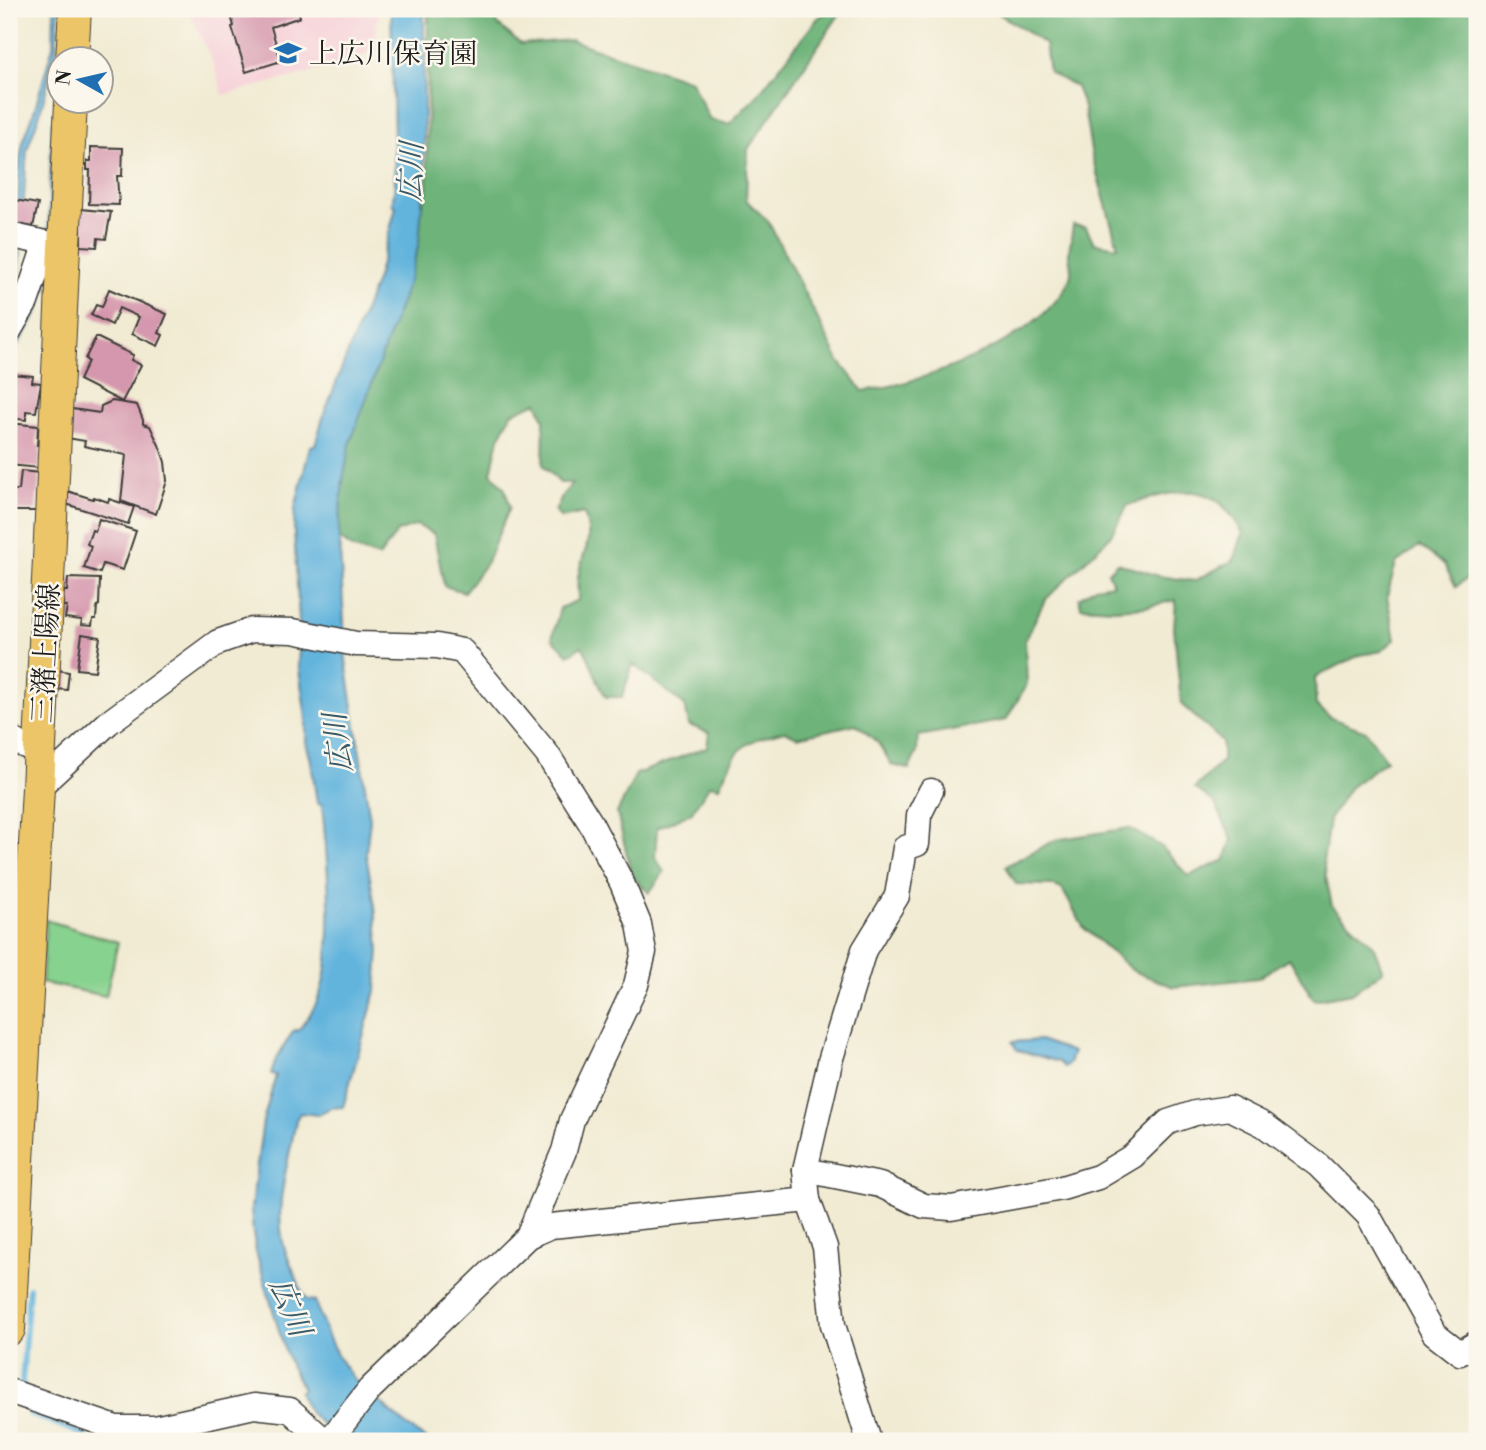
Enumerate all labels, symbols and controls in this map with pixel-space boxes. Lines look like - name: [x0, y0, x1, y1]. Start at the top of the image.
- place label: 上広川保育園: [309, 37, 477, 72]
- school or university icon: 上広川保育園: [273, 38, 303, 68]
- north arrow: [46, 46, 116, 116]
- text: N: [51, 69, 77, 87]
- water label: 広川: [392, 138, 432, 203]
- street label: 三潴上陽線: [25, 582, 68, 724]
- water label: 広川: [316, 708, 362, 775]
- water label: 広川: [260, 1272, 319, 1345]

